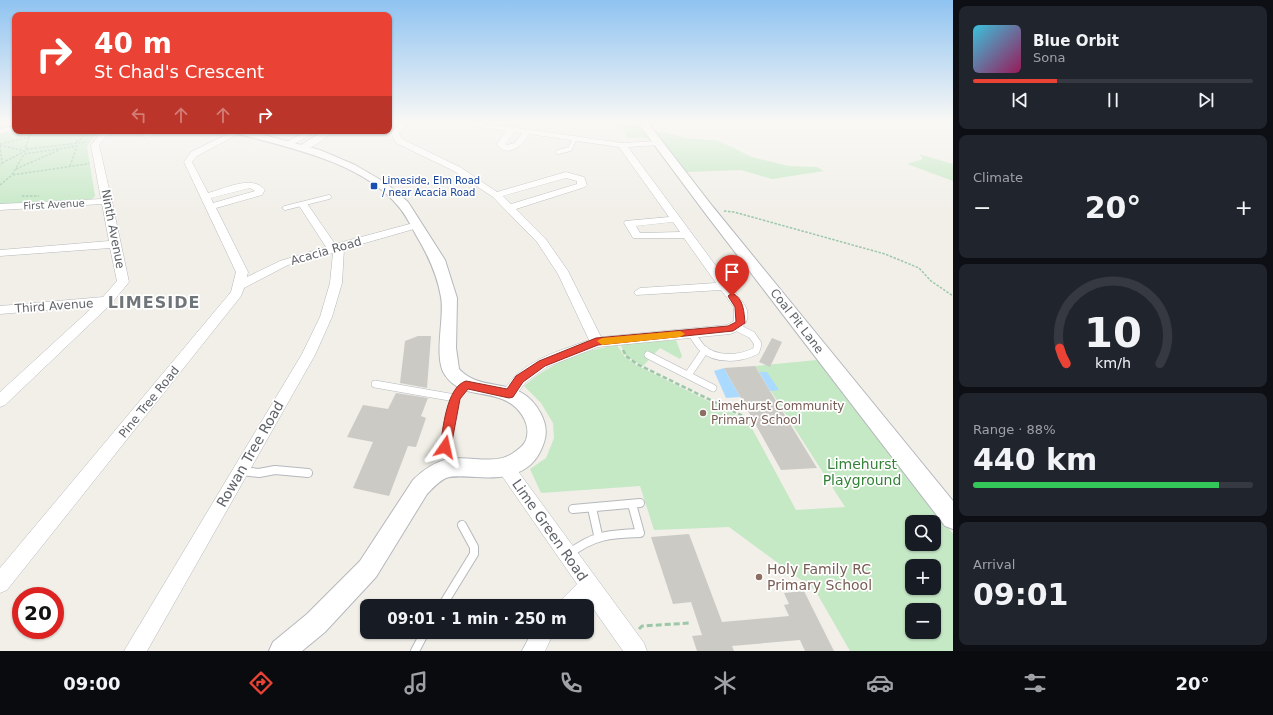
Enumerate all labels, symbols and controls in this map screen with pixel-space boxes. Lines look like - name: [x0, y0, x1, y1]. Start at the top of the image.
- text: 40 m: [94, 27, 172, 60]
- icon: right: [28, 28, 80, 80]
- text: Blue Orbit: [1033, 32, 1119, 50]
- text: Sona: [1033, 50, 1065, 65]
- text: St Chad's Crescent: [94, 61, 264, 82]
- icon: previous: [1009, 89, 1031, 111]
- icon: pause: [1102, 89, 1124, 111]
- icon: next: [1195, 89, 1217, 111]
- icon: left: [128, 104, 150, 126]
- icon: ahead: [170, 104, 192, 126]
- icon: ahead: [212, 104, 234, 126]
- icon: right: [254, 104, 276, 126]
- text: Climate: [973, 170, 1023, 185]
- place label: Limeside, Elm Road / near Acacia Road: [382, 175, 480, 198]
- marker: Limeside, Elm Road / near Acacia Road: [369, 181, 379, 191]
- street label: Ninth Avenue: [98, 188, 128, 270]
- text: 20°: [1085, 190, 1141, 225]
- text: −: [973, 195, 991, 220]
- text: +: [1235, 195, 1253, 220]
- street label: First Avenue: [23, 197, 85, 212]
- street label: Acacia Road: [289, 234, 363, 268]
- pin: [715, 255, 749, 296]
- icon: arrive: [721, 261, 743, 283]
- street label: Coal Pit Lane: [767, 286, 827, 356]
- district label: LIMESIDE: [108, 293, 200, 312]
- street label: Third Avenue: [13, 296, 94, 316]
- text: 10: [1084, 307, 1142, 356]
- text: km/h: [1095, 354, 1131, 370]
- street label: Pine Tree Road: [116, 363, 182, 441]
- street label: Rowan Tree Road: [213, 398, 287, 510]
- place label: Limehurst Community Primary School: [711, 399, 844, 427]
- marker: Limehurst Community Primary School: [698, 408, 708, 418]
- text: Range · 88%: [973, 422, 1056, 437]
- position arrow: [424, 426, 466, 468]
- text: 440 km: [973, 442, 1097, 477]
- park label: Limehurst Playground: [823, 456, 901, 488]
- street label: Lime Green Road: [509, 476, 591, 584]
- map controls: [905, 515, 941, 639]
- button: search: [905, 515, 941, 551]
- text: Arrival: [973, 557, 1015, 572]
- button: +: [905, 559, 941, 595]
- place label: Holy Family RC Primary School: [767, 561, 872, 593]
- marker: Holy Family RC Primary School: [754, 572, 764, 582]
- text: 09:01: [973, 577, 1069, 612]
- speed limit sign: 20: [12, 587, 64, 639]
- button: −: [905, 603, 941, 639]
- text: 09:01 · 1 min · 250 m: [387, 610, 567, 628]
- icon: directions: [247, 669, 275, 697]
- icon: music: [402, 669, 430, 697]
- icon: phone: [557, 669, 585, 697]
- icon: climate: [711, 669, 739, 697]
- icon: car: [866, 669, 894, 697]
- icon: filters: [1021, 669, 1049, 697]
- text: 09:00: [63, 673, 121, 694]
- text: 20°: [1176, 673, 1210, 694]

